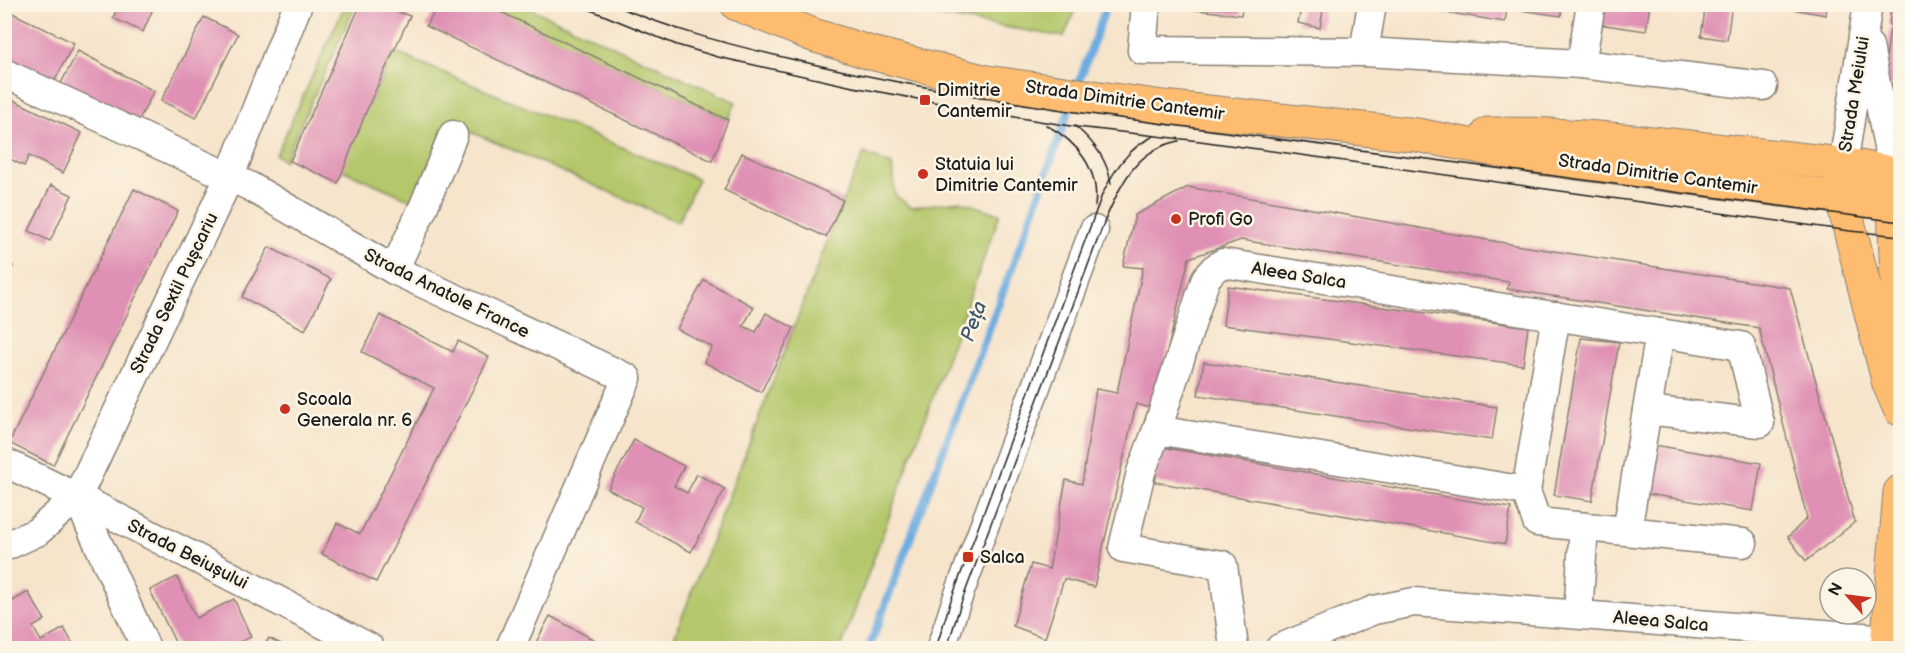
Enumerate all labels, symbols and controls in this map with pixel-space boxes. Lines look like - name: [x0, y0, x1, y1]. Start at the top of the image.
- street label: Strada Meiului: [1835, 35, 1874, 153]
- street label: Strada Dimitrie Cantemir: [1024, 76, 1226, 125]
- place label: Dimitrie Cantemir: [937, 80, 1012, 122]
- marker: Dimitrie Cantemir: [918, 93, 932, 107]
- street label: Strada Dimitrie Cantemir: [1557, 150, 1759, 199]
- place label: Statuia lui Dimitrie Cantemir: [935, 154, 1078, 196]
- marker: Statuia lui Dimitrie Cantemir: [916, 167, 930, 181]
- street label: Strada Sextil Pușcariu: [126, 209, 223, 377]
- place label: Profi Go: [1188, 209, 1253, 230]
- marker: Profi Go: [1169, 212, 1183, 226]
- street label: Strada Anatole France: [361, 244, 533, 343]
- street label: Aleea Salca: [1250, 258, 1348, 293]
- water label: Peța: [956, 298, 992, 345]
- place label: Scoala Generala nr. 6: [297, 389, 412, 431]
- marker: Scoala Generala nr. 6: [278, 402, 292, 416]
- street label: Strada Beiușului: [124, 515, 252, 594]
- place label: Salca: [980, 547, 1025, 568]
- marker: Salca: [961, 550, 975, 564]
- north arrow: [1818, 566, 1878, 626]
- text: N: [1825, 580, 1847, 599]
- street label: Aleea Salca: [1612, 607, 1710, 636]

